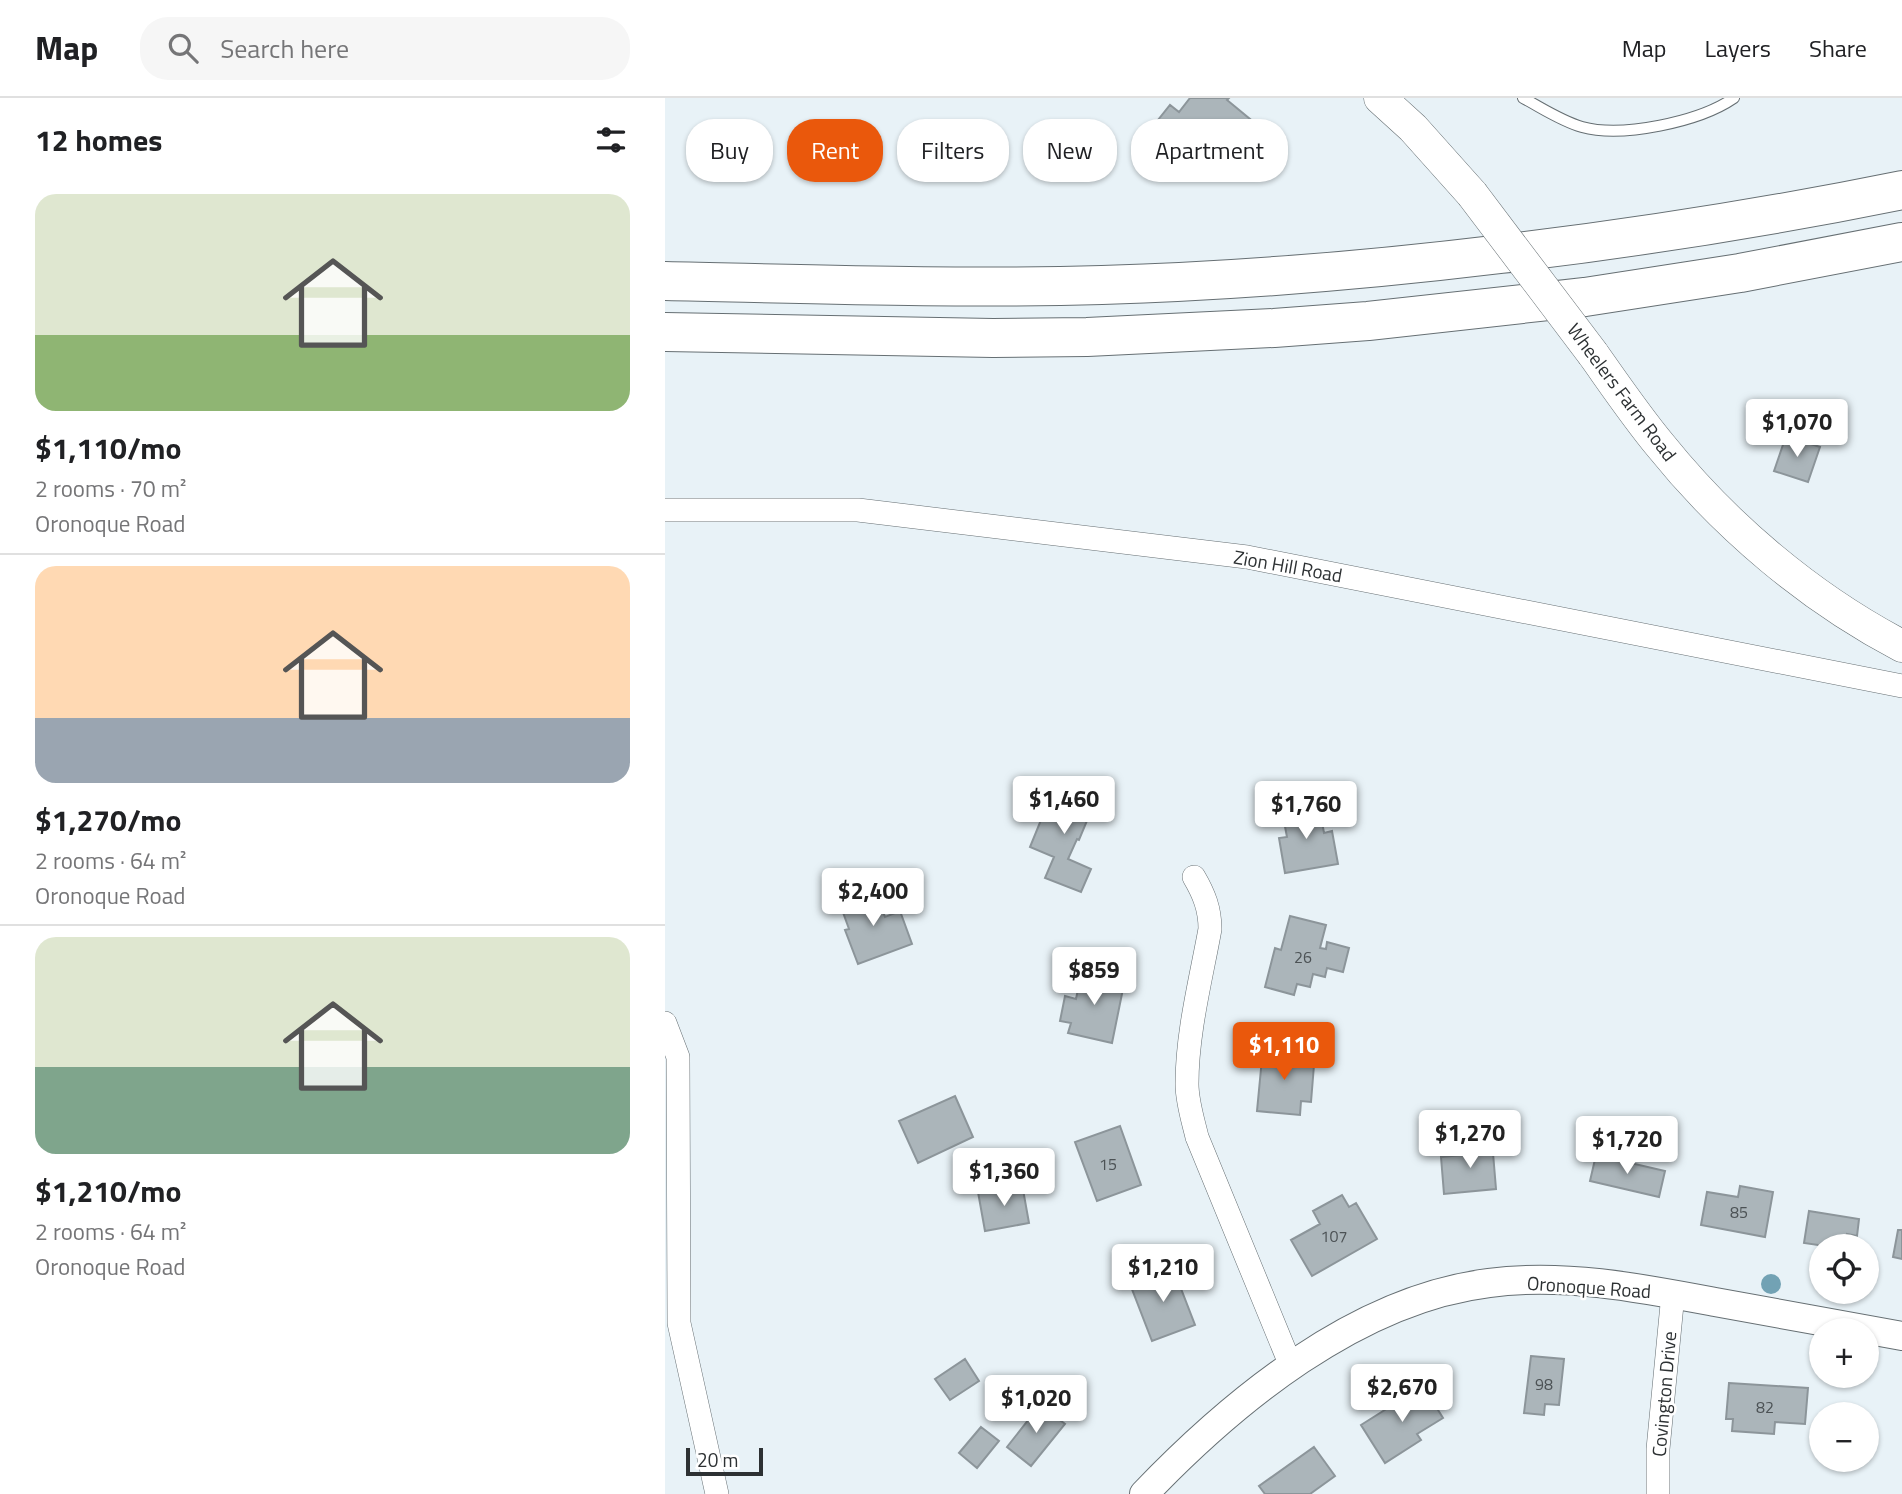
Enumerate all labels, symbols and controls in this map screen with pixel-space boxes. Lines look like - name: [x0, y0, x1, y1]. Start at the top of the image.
- search box: [140, 17, 630, 80]
- text: Map: [35, 23, 98, 73]
- icon: search: [164, 29, 202, 67]
- text: Search here: [220, 29, 349, 68]
- text: Map: [1622, 30, 1667, 66]
- text: Layers: [1705, 30, 1771, 66]
- text: Share: [1809, 30, 1867, 66]
- text: 12 homes: [35, 117, 162, 163]
- chip: Buy: [686, 119, 773, 182]
- chip: Rent: [787, 119, 883, 182]
- chip: Filters: [897, 119, 1009, 182]
- chip: New: [1023, 119, 1117, 182]
- chip: Apartment: [1131, 119, 1288, 182]
- icon: filters: [592, 121, 630, 159]
- icon: home: [270, 240, 396, 366]
- street label: Wheelers Farm Road: [1561, 316, 1684, 467]
- pin: $1,070: [1740, 400, 1854, 459]
- text: $1,070: [1762, 404, 1832, 439]
- text: $1,110/mo: [35, 425, 181, 471]
- text: 2 rooms · 70 m²: [35, 471, 186, 506]
- text: Oronoque Road: [35, 506, 185, 541]
- street label: Zion Hill Road: [1231, 542, 1345, 589]
- icon: home: [270, 612, 396, 738]
- pin: $1,460: [1007, 776, 1121, 836]
- text: $1,460: [1029, 781, 1099, 816]
- pin: $1,760: [1249, 782, 1363, 841]
- text: $1,760: [1271, 786, 1341, 821]
- text: $1,270/mo: [35, 797, 181, 843]
- text: 2 rooms · 64 m²: [35, 843, 186, 878]
- pin: $2,400: [816, 868, 930, 928]
- text: $2,400: [838, 873, 908, 908]
- text: Oronoque Road: [35, 878, 185, 913]
- house number: 26: [1294, 945, 1312, 969]
- pin: $859: [1053, 948, 1135, 1007]
- text: $859: [1068, 952, 1120, 987]
- icon: home: [270, 983, 396, 1109]
- pin: $1,110: [1227, 1023, 1341, 1082]
- text: $1,110: [1249, 1027, 1319, 1062]
- pin: $1,270: [1413, 1110, 1527, 1170]
- text: $1,270: [1435, 1115, 1505, 1150]
- pin: $1,720: [1570, 1116, 1684, 1176]
- text: $1,720: [1592, 1121, 1662, 1156]
- pin: $1,360: [947, 1148, 1061, 1208]
- house number: 15: [1099, 1152, 1117, 1176]
- text: $1,360: [969, 1153, 1039, 1188]
- text: $1,210/mo: [35, 1168, 181, 1214]
- house number: 85: [1730, 1200, 1748, 1224]
- text: 2 rooms · 64 m²: [35, 1214, 186, 1249]
- house number: 107: [1321, 1224, 1347, 1248]
- map controls: [1809, 1234, 1879, 1472]
- button: locate: [1809, 1234, 1879, 1304]
- pin: $1,210: [1106, 1244, 1220, 1304]
- text: Oronoque Road: [35, 1249, 185, 1284]
- text: $1,210: [1128, 1249, 1198, 1284]
- street label: Oronoque Road: [1526, 1268, 1652, 1305]
- button: +: [1809, 1318, 1879, 1388]
- street label: Covington Drive: [1644, 1330, 1683, 1458]
- pin: $2,670: [1345, 1364, 1459, 1424]
- text: $2,670: [1367, 1369, 1437, 1404]
- house number: 98: [1535, 1372, 1553, 1396]
- pin: $1,020: [979, 1376, 1093, 1435]
- text: $1,020: [1001, 1380, 1071, 1415]
- house number: 82: [1756, 1395, 1774, 1419]
- button: −: [1809, 1402, 1879, 1472]
- scale bar: [686, 1445, 763, 1477]
- text: 20 m: [697, 1445, 738, 1474]

